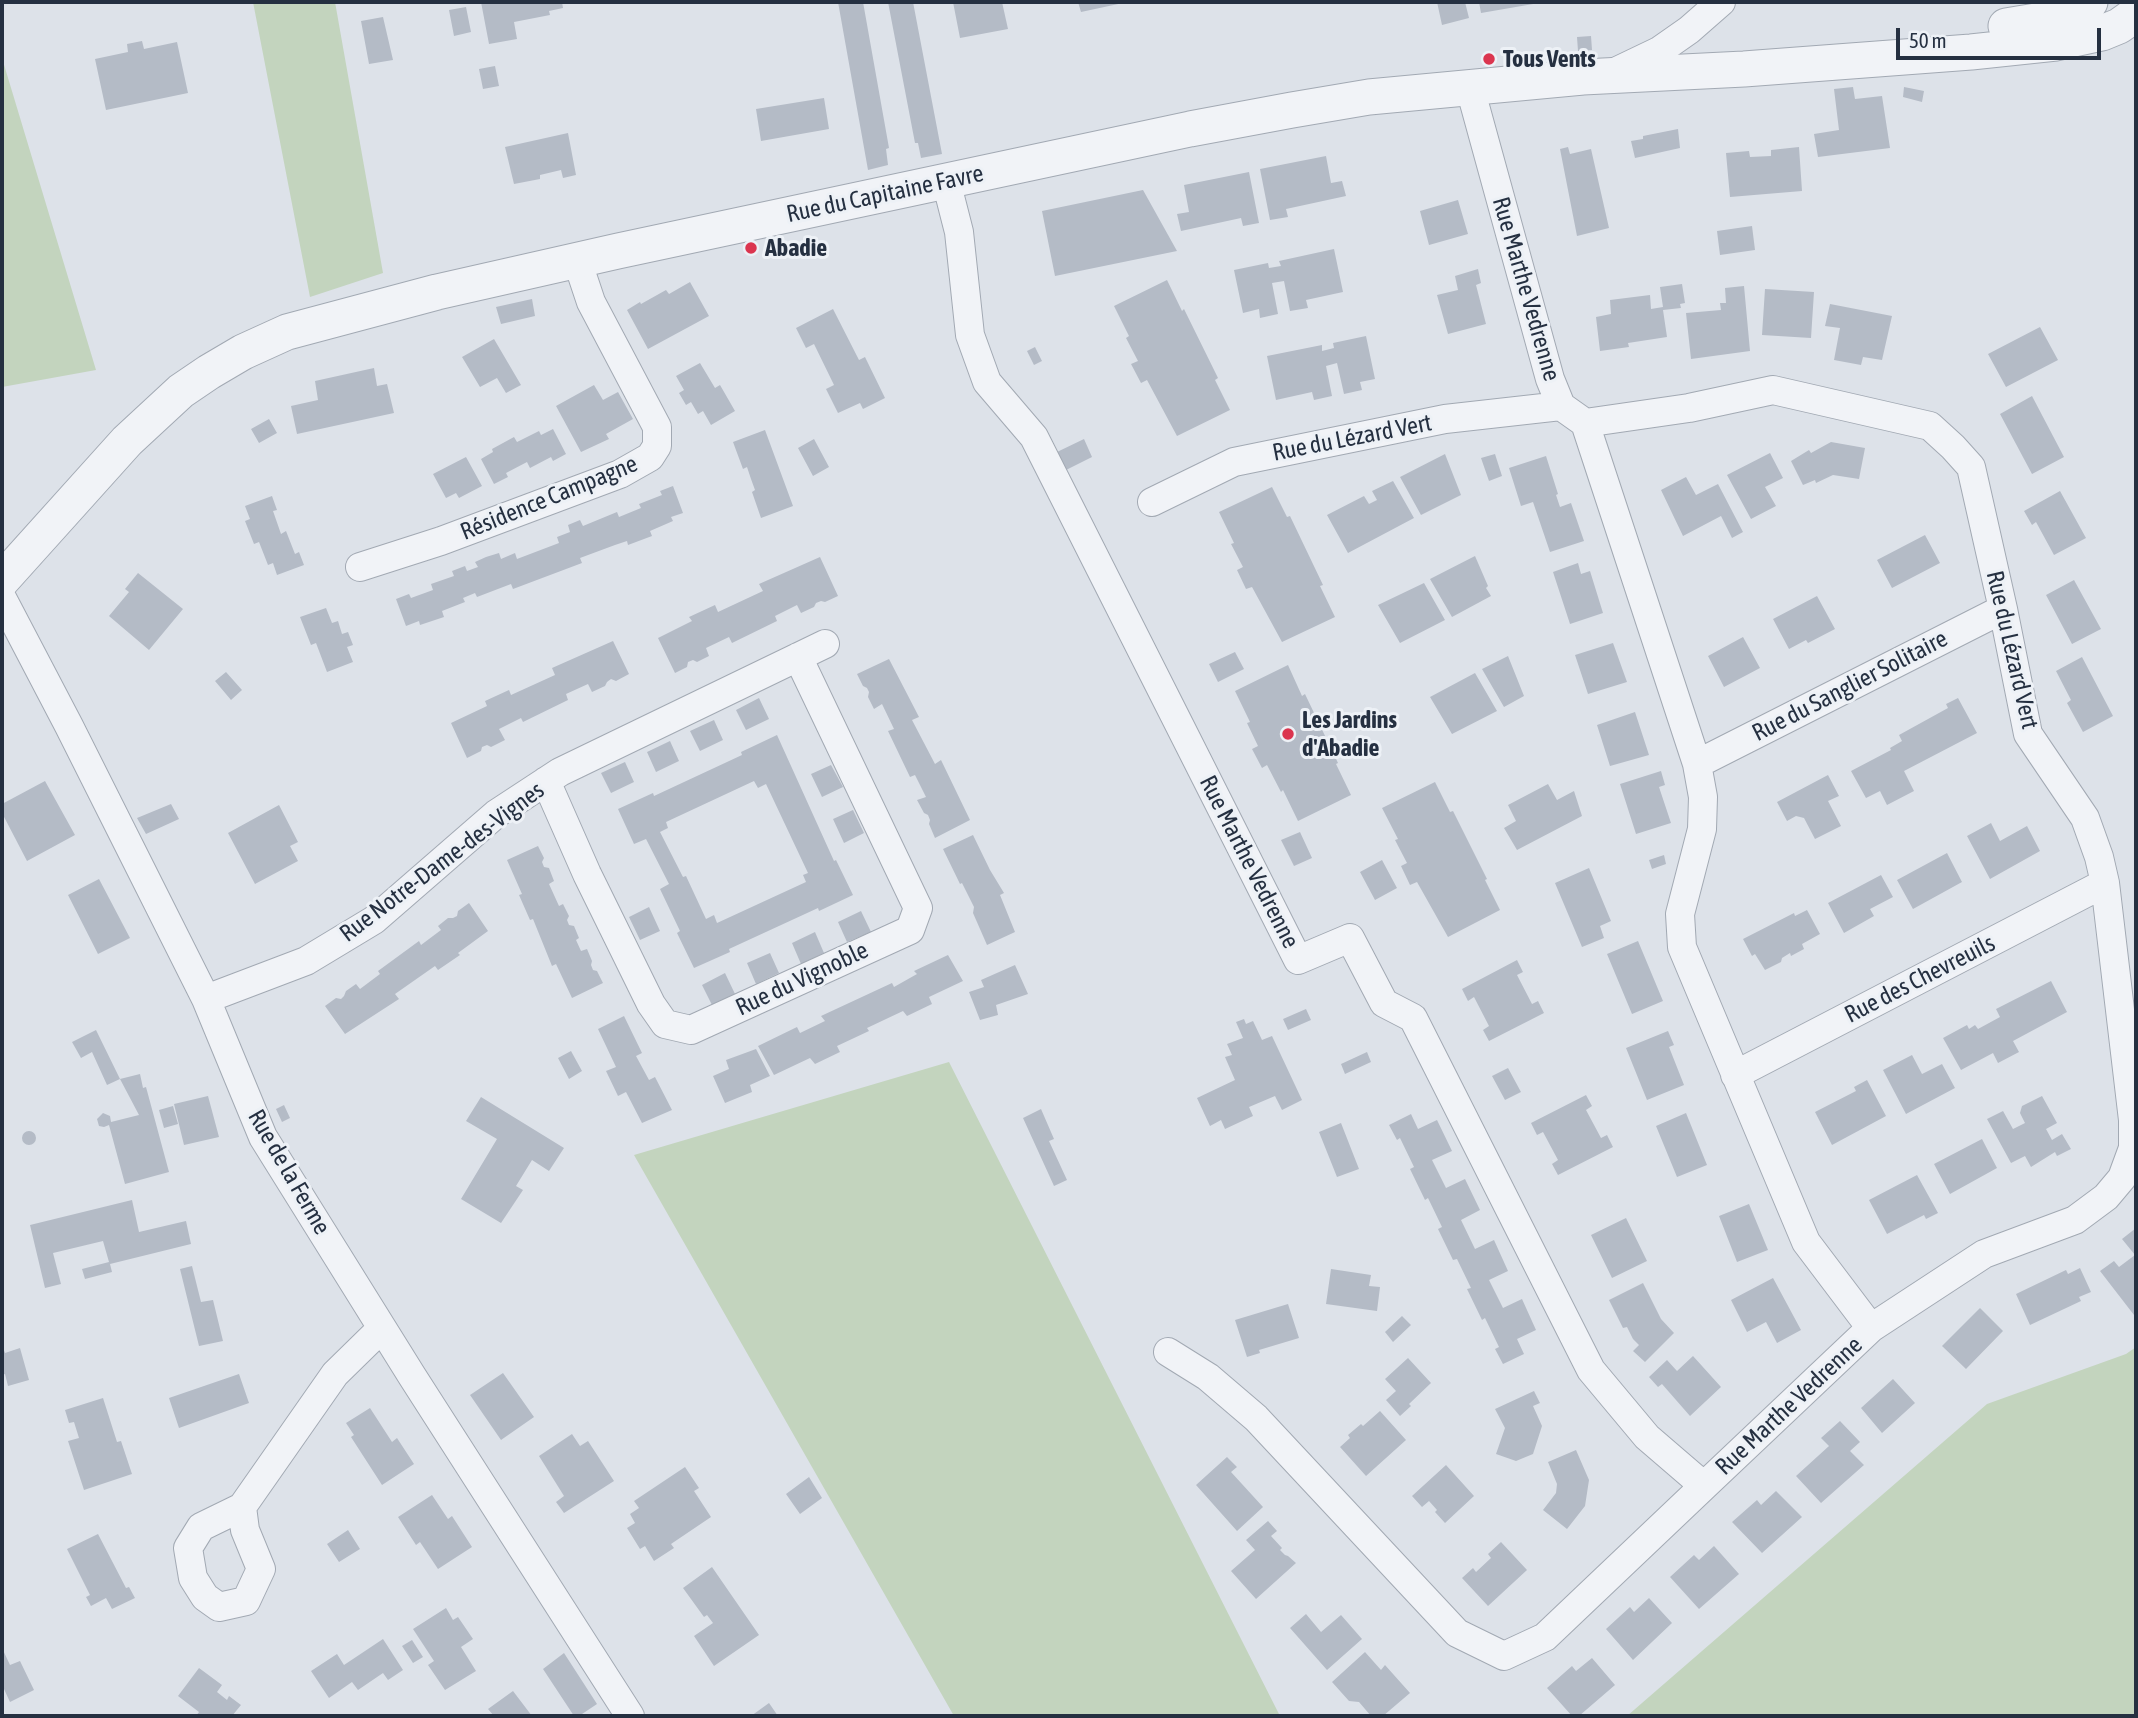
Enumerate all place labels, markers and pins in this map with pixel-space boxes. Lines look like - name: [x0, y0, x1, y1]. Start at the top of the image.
- place label: Tous Vents: [1503, 45, 1596, 73]
- marker: Tous Vents: [1481, 51, 1497, 67]
- place label: Abadie: [765, 234, 827, 262]
- marker: Abadie: [743, 240, 759, 256]
- place label: Les Jardins d'Abadie: [1302, 706, 1397, 762]
- marker: Les Jardins d'Abadie: [1280, 726, 1296, 742]

